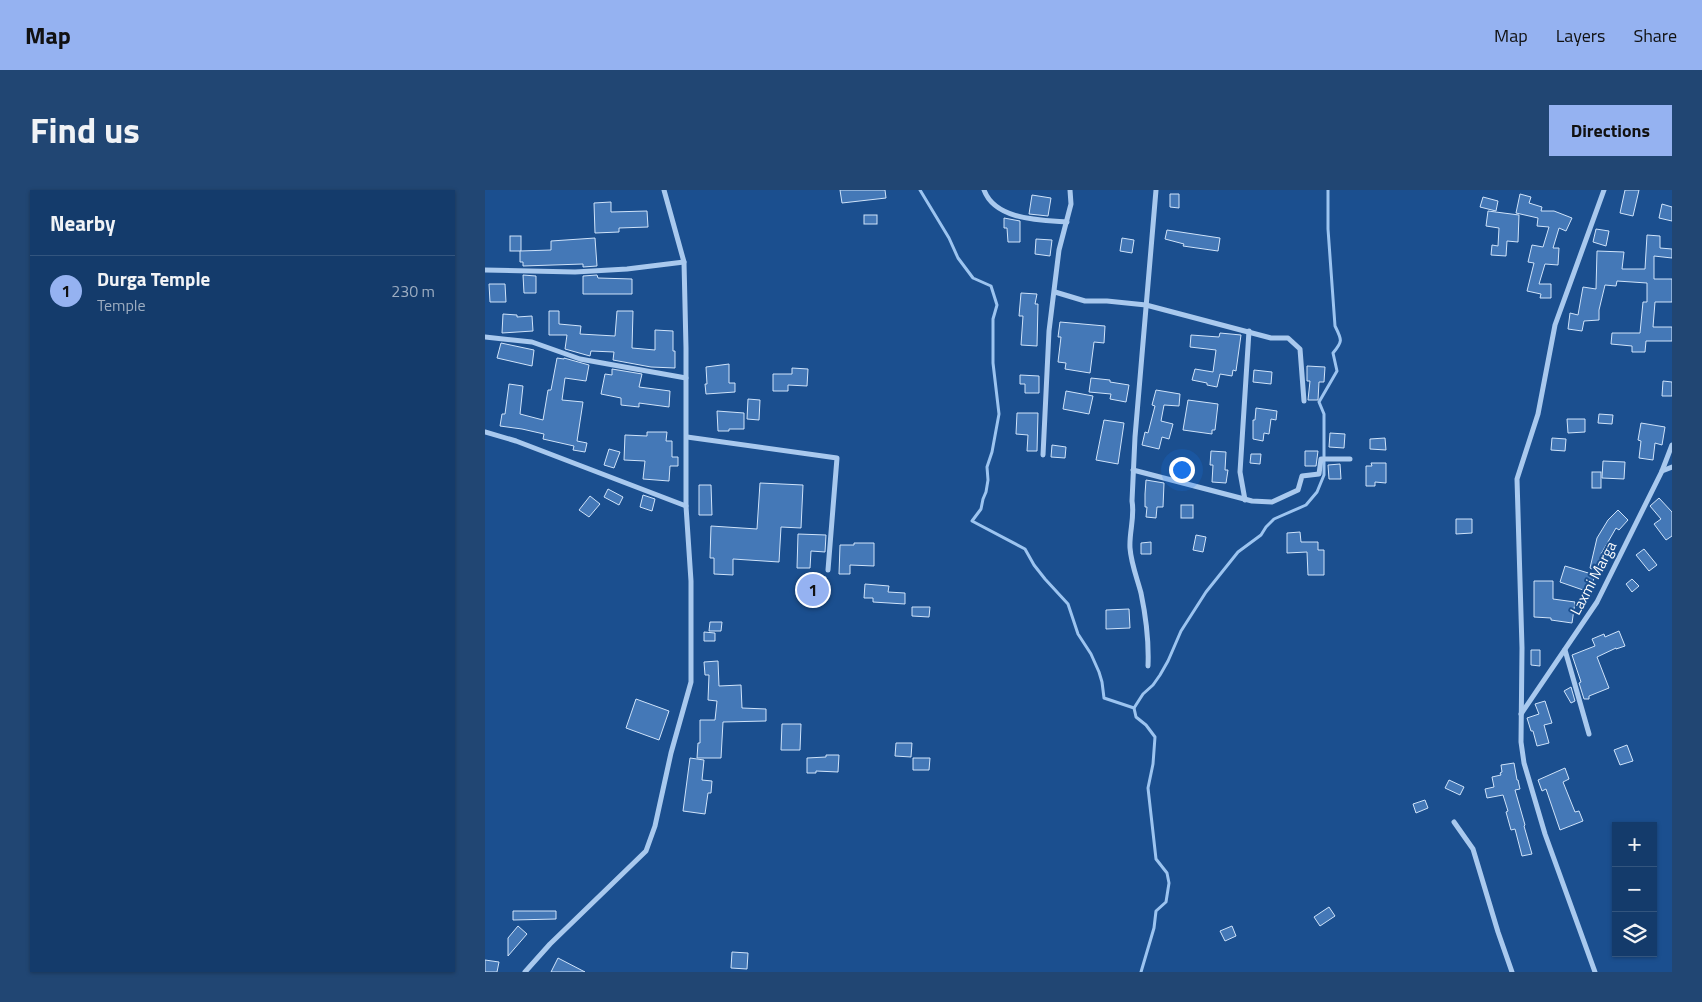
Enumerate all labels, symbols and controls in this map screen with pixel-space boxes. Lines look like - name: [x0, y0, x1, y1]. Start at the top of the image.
- text: Map: [25, 17, 71, 53]
- text: Map: [1494, 22, 1528, 49]
- text: Layers: [1556, 22, 1605, 49]
- text: Share: [1633, 22, 1677, 49]
- text: Find us: [30, 103, 140, 157]
- button: Directions: [1549, 105, 1672, 156]
- text: Nearby: [50, 207, 115, 239]
- text: Durga Temple: [97, 264, 210, 293]
- text: 1: [62, 279, 70, 303]
- text: 230 m: [391, 279, 435, 303]
- text: Temple: [97, 293, 146, 317]
- your location: [1169, 457, 1195, 483]
- street label: Laxmi Marga: [1564, 536, 1622, 619]
- pin: 1: [797, 571, 829, 609]
- map controls: [1612, 822, 1657, 957]
- button: +: [1612, 822, 1657, 867]
- button: −: [1612, 867, 1657, 912]
- button: layers: [1612, 912, 1657, 957]

